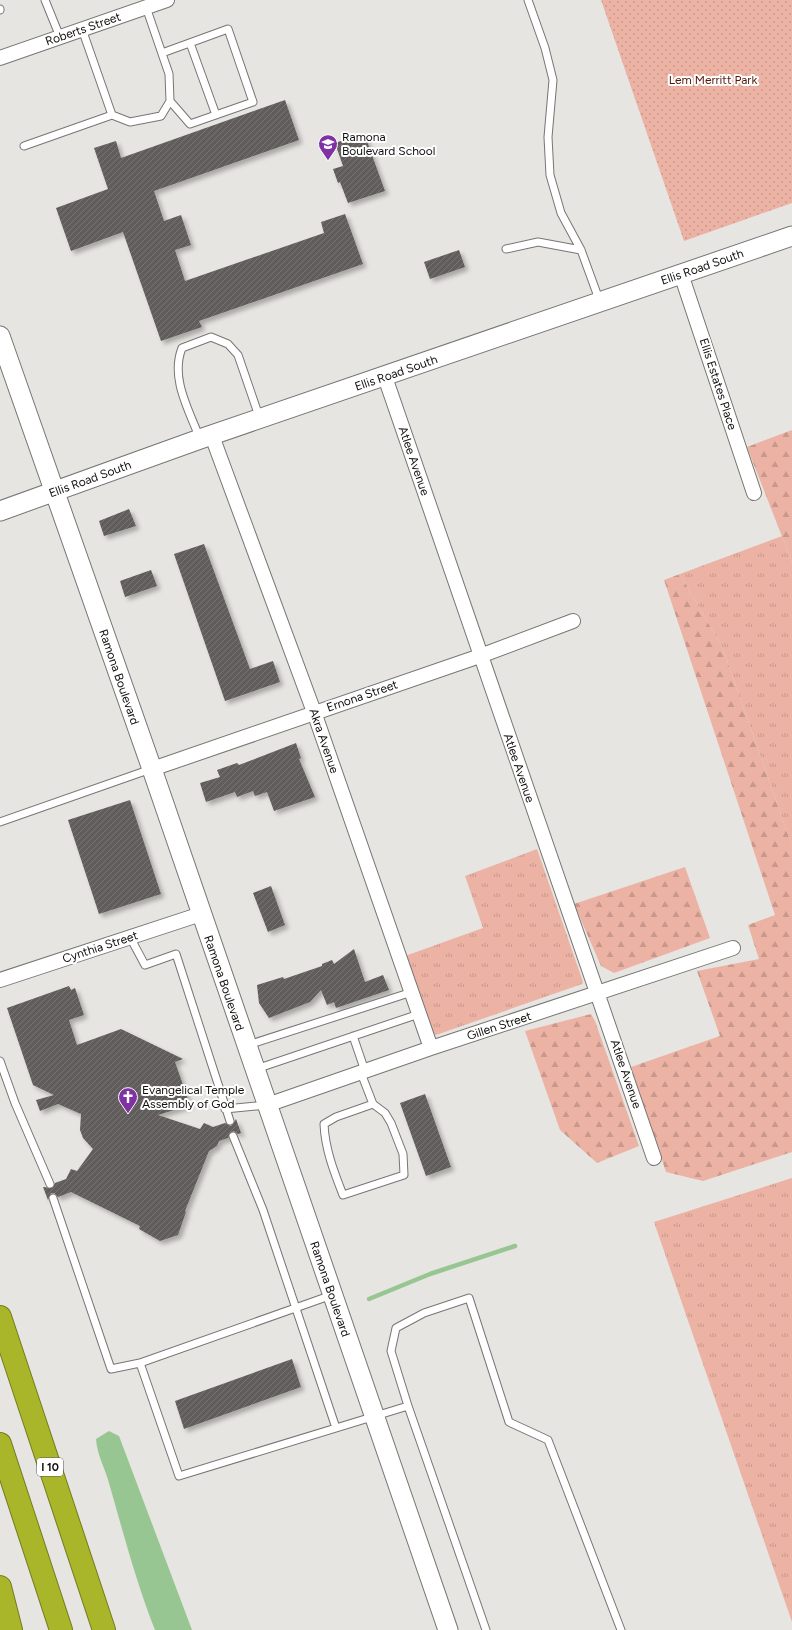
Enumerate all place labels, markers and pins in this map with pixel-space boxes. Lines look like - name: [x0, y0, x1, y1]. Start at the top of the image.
- place label: Ramona Boulevard School: [342, 130, 435, 158]
- school or university icon: Ramona Boulevard School: [317, 133, 339, 161]
- place label: Evangelical Temple Assembly of God: [142, 1083, 245, 1111]
- church icon: Evangelical Temple Assembly of God: [117, 1086, 139, 1114]

